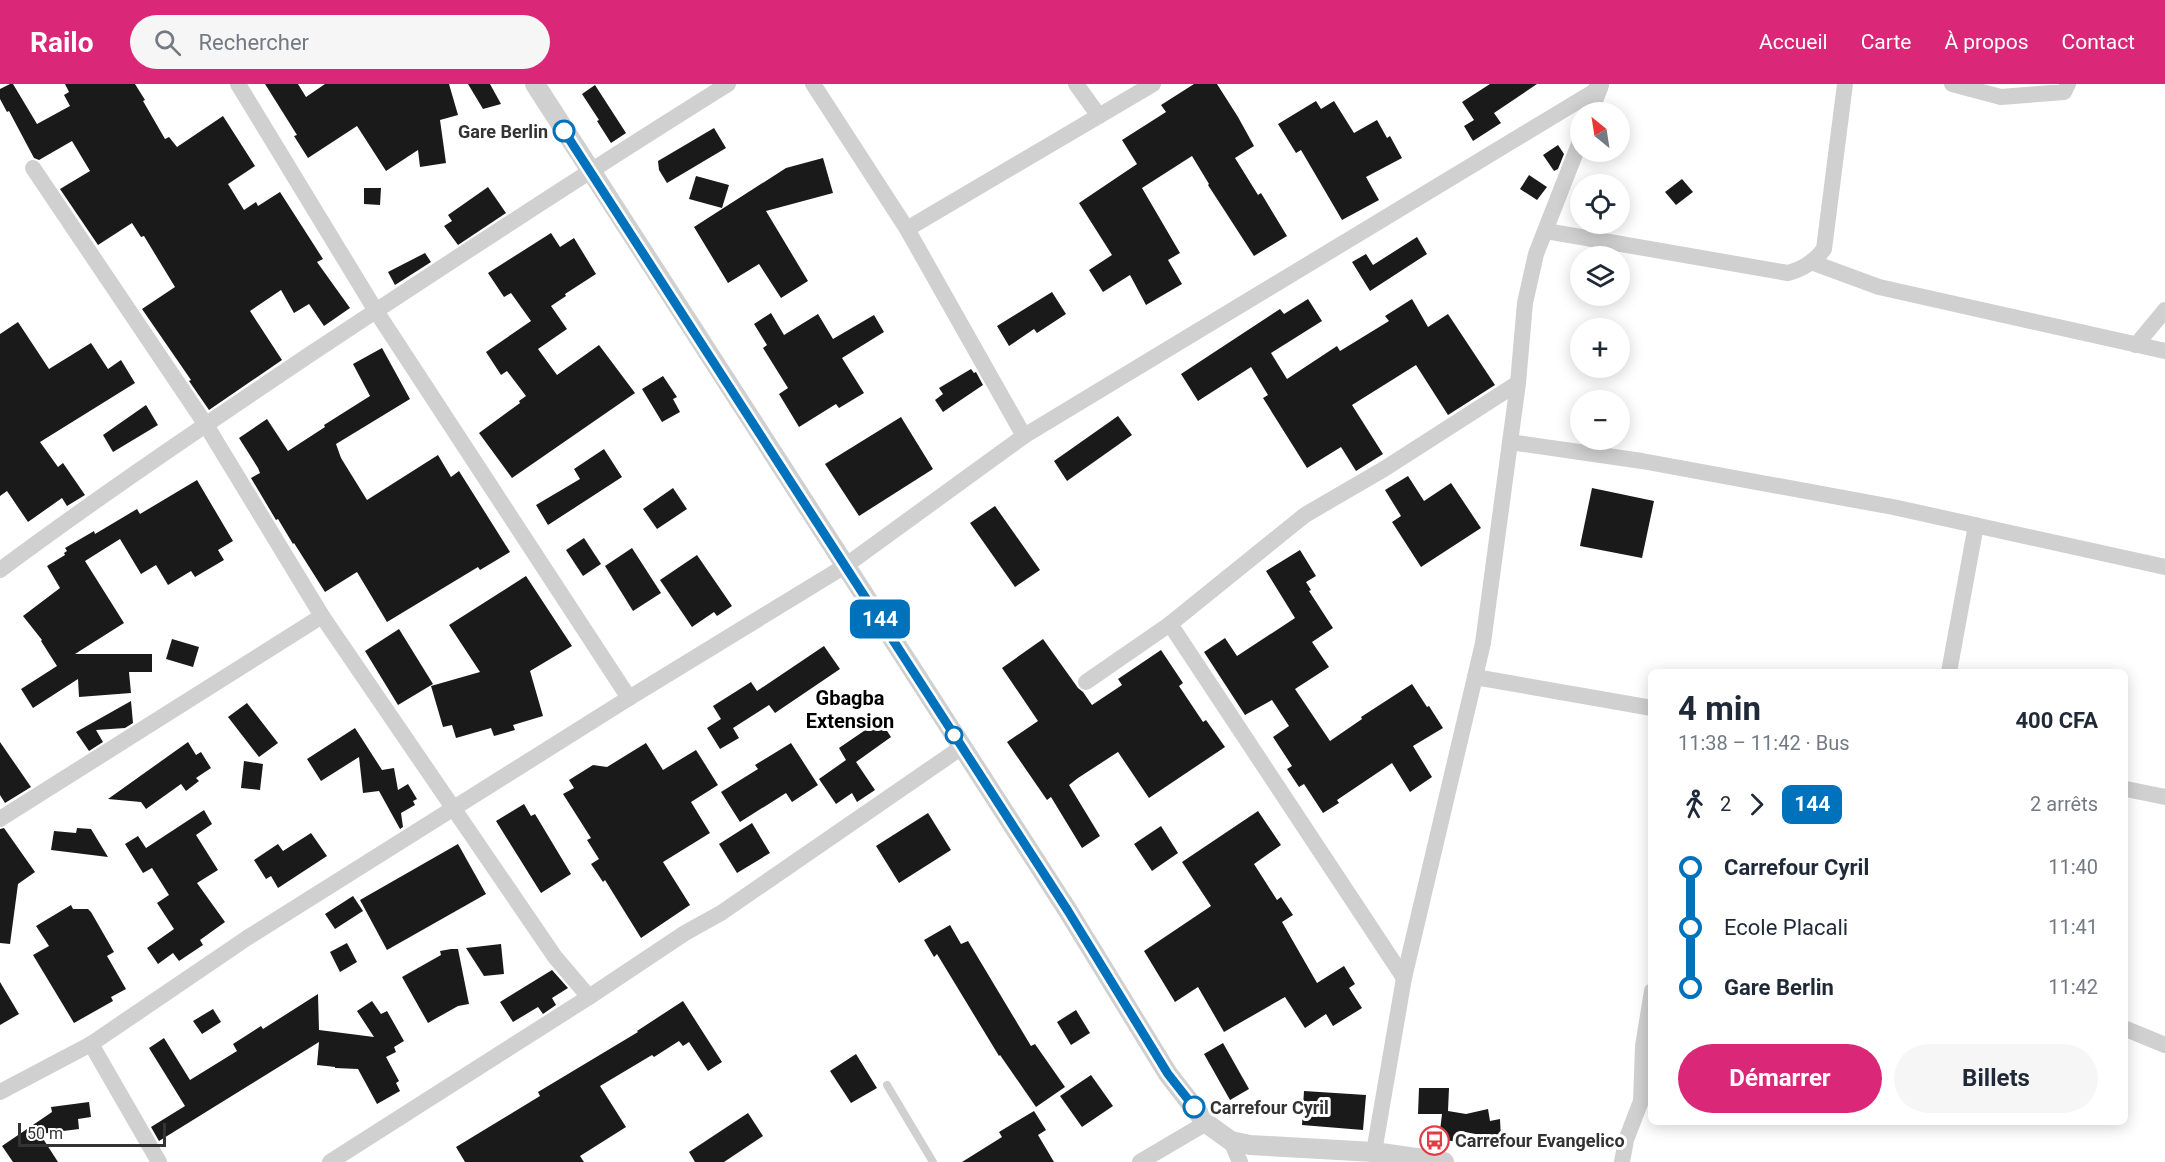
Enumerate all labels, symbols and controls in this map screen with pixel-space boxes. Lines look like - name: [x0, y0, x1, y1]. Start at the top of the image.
- search box: [130, 15, 550, 69]
- text: Railo: [30, 26, 94, 59]
- icon: search: [151, 26, 184, 59]
- text: Rechercher: [199, 30, 309, 55]
- text: Accueil: [1759, 30, 1828, 54]
- text: Carte: [1861, 30, 1911, 54]
- text: À propos: [1944, 30, 2029, 54]
- text: Contact: [2062, 30, 2135, 54]
- north arrow: [1570, 102, 1630, 162]
- map controls: [1570, 102, 1630, 450]
- marker: Gare Berlin: [553, 120, 575, 142]
- place label: Gare Berlin: [458, 121, 548, 142]
- button: locate: [1570, 174, 1630, 234]
- button: layers: [1570, 246, 1630, 306]
- button: +: [1570, 318, 1630, 378]
- button: −: [1570, 390, 1630, 450]
- line badge: 144: [846, 600, 914, 638]
- text: 144: [862, 607, 898, 631]
- district label: Gbagba Extension: [806, 686, 894, 733]
- text: 4 min: [1678, 689, 1761, 728]
- text: 400 CFA: [2015, 708, 2098, 733]
- unlabelled marker: [945, 726, 963, 744]
- text: 11:38 – 11:42 · Bus: [1678, 731, 1850, 755]
- icon: walk: [1678, 788, 1711, 821]
- icon: forward: [1740, 788, 1773, 821]
- text: 2: [1720, 792, 1731, 816]
- text: 144: [1794, 792, 1830, 816]
- text: 2 arrêts: [2030, 792, 2098, 816]
- text: Carrefour Cyril: [1724, 855, 1869, 880]
- text: 11:40: [2048, 855, 2098, 879]
- text: Ecole Placali: [1724, 915, 1848, 940]
- text: 11:41: [2048, 915, 2098, 939]
- text: Gare Berlin: [1724, 975, 1834, 1000]
- text: 11:42: [2048, 975, 2098, 999]
- button: Démarrer: [1678, 1044, 1882, 1113]
- button: Billets: [1894, 1044, 2098, 1113]
- marker: Carrefour Cyril: [1183, 1096, 1205, 1118]
- place label: Carrefour Cyril: [1210, 1097, 1329, 1118]
- scale bar: [18, 1120, 166, 1148]
- text: 50 m: [27, 1124, 63, 1143]
- bus stop icon: Carrefour Evangelico: [1418, 1124, 1450, 1156]
- place label: Carrefour Evangelico: [1455, 1130, 1625, 1151]

